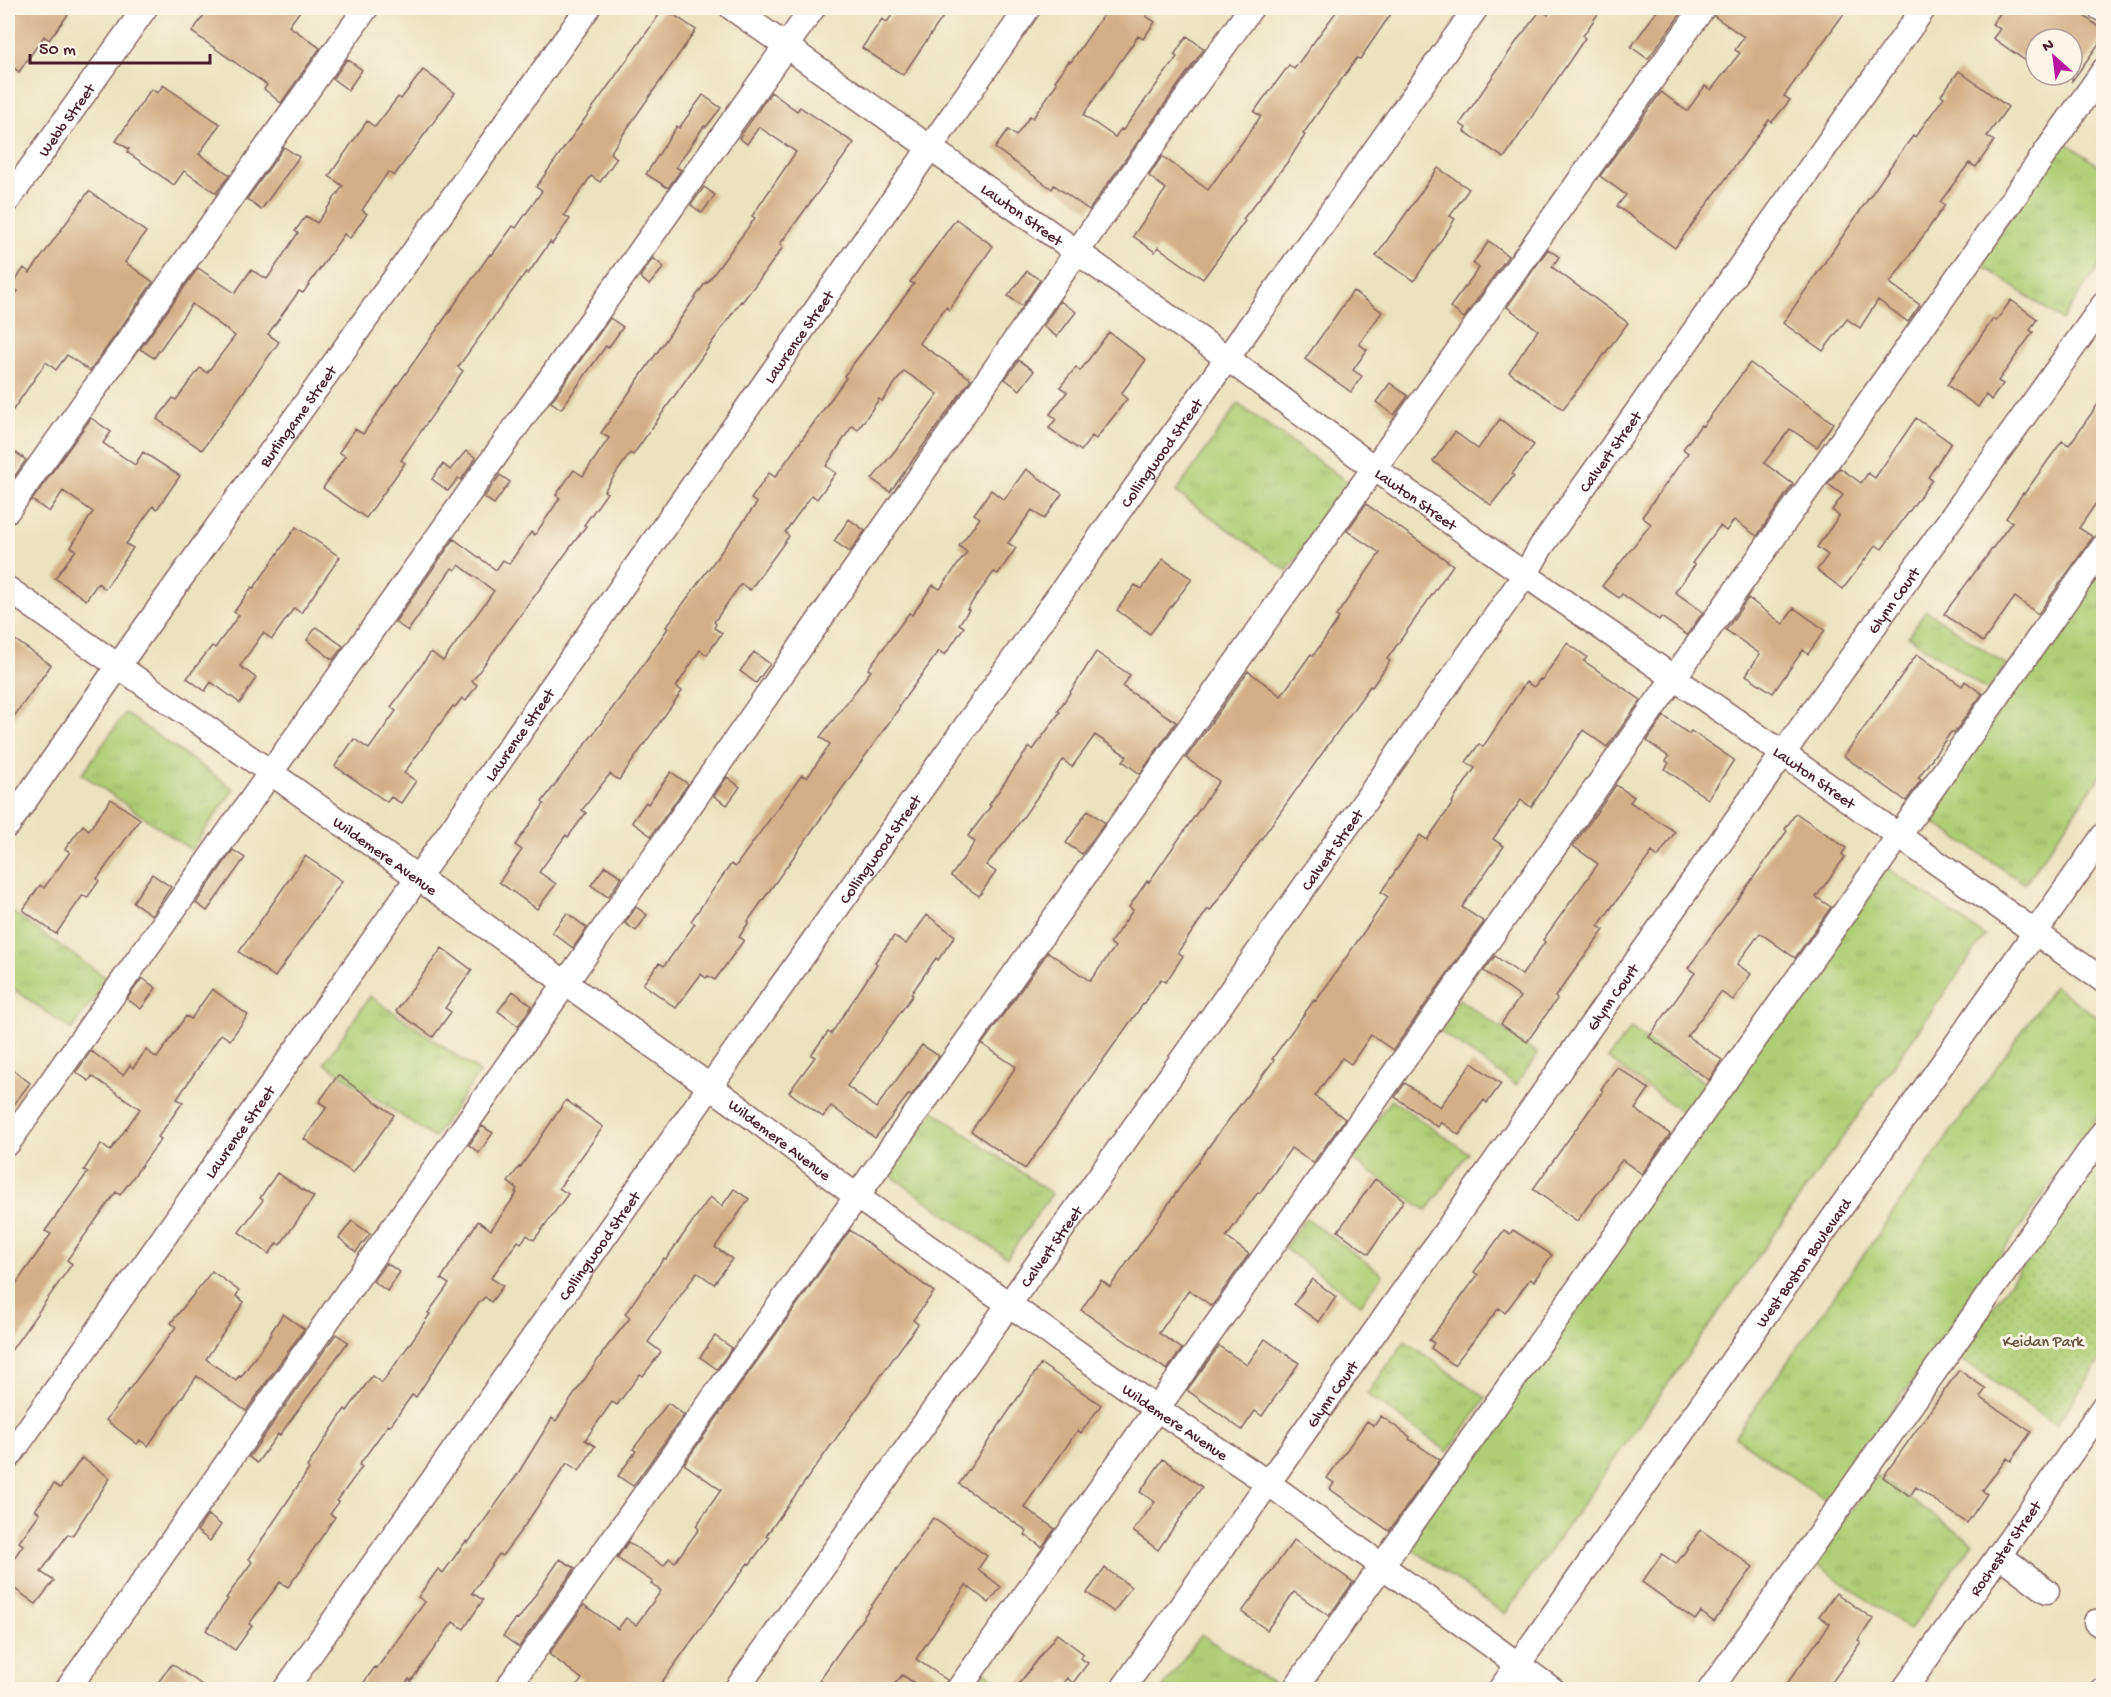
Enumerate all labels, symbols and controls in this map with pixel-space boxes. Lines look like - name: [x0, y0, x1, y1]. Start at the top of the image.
- scale bar: [30, 27, 210, 65]
- north arrow: [2024, 27, 2084, 87]
- text: N: [2040, 36, 2058, 58]
- text: 50 m: [39, 40, 76, 61]
- street label: Webb Street: [36, 80, 102, 162]
- street label: Lawton Street: [976, 181, 1067, 253]
- street label: Lawrence Street: [762, 287, 841, 388]
- street label: Burlingame Street: [256, 362, 343, 473]
- street label: Collingwood Street: [1118, 395, 1209, 512]
- street label: Calvert Street: [1577, 408, 1648, 497]
- street label: Lawton Street: [1370, 465, 1460, 537]
- street label: Glynn Court: [1865, 564, 1927, 639]
- street label: Lawrence Street: [482, 685, 561, 786]
- street label: Lawton Street: [1768, 744, 1859, 816]
- street label: Collingwood Street: [837, 791, 928, 909]
- street label: Calvert Street: [1299, 806, 1370, 896]
- street label: Wildemere Avenue: [328, 814, 440, 902]
- street label: Glynn Court: [1584, 960, 1645, 1035]
- street label: Lawrence Street: [202, 1082, 282, 1183]
- street label: Wildemere Avenue: [723, 1096, 834, 1187]
- street label: Collingwood Street: [556, 1188, 647, 1306]
- street label: West Boston Boulevard: [1753, 1195, 1858, 1332]
- street label: Calvert Street: [1018, 1202, 1089, 1292]
- park label: Keidan Park: [2003, 1334, 2085, 1353]
- street label: Glynn Court: [1304, 1357, 1365, 1432]
- street label: Wildemere Avenue: [1117, 1381, 1231, 1467]
- street label: Rochester Street: [1967, 1497, 2048, 1601]

